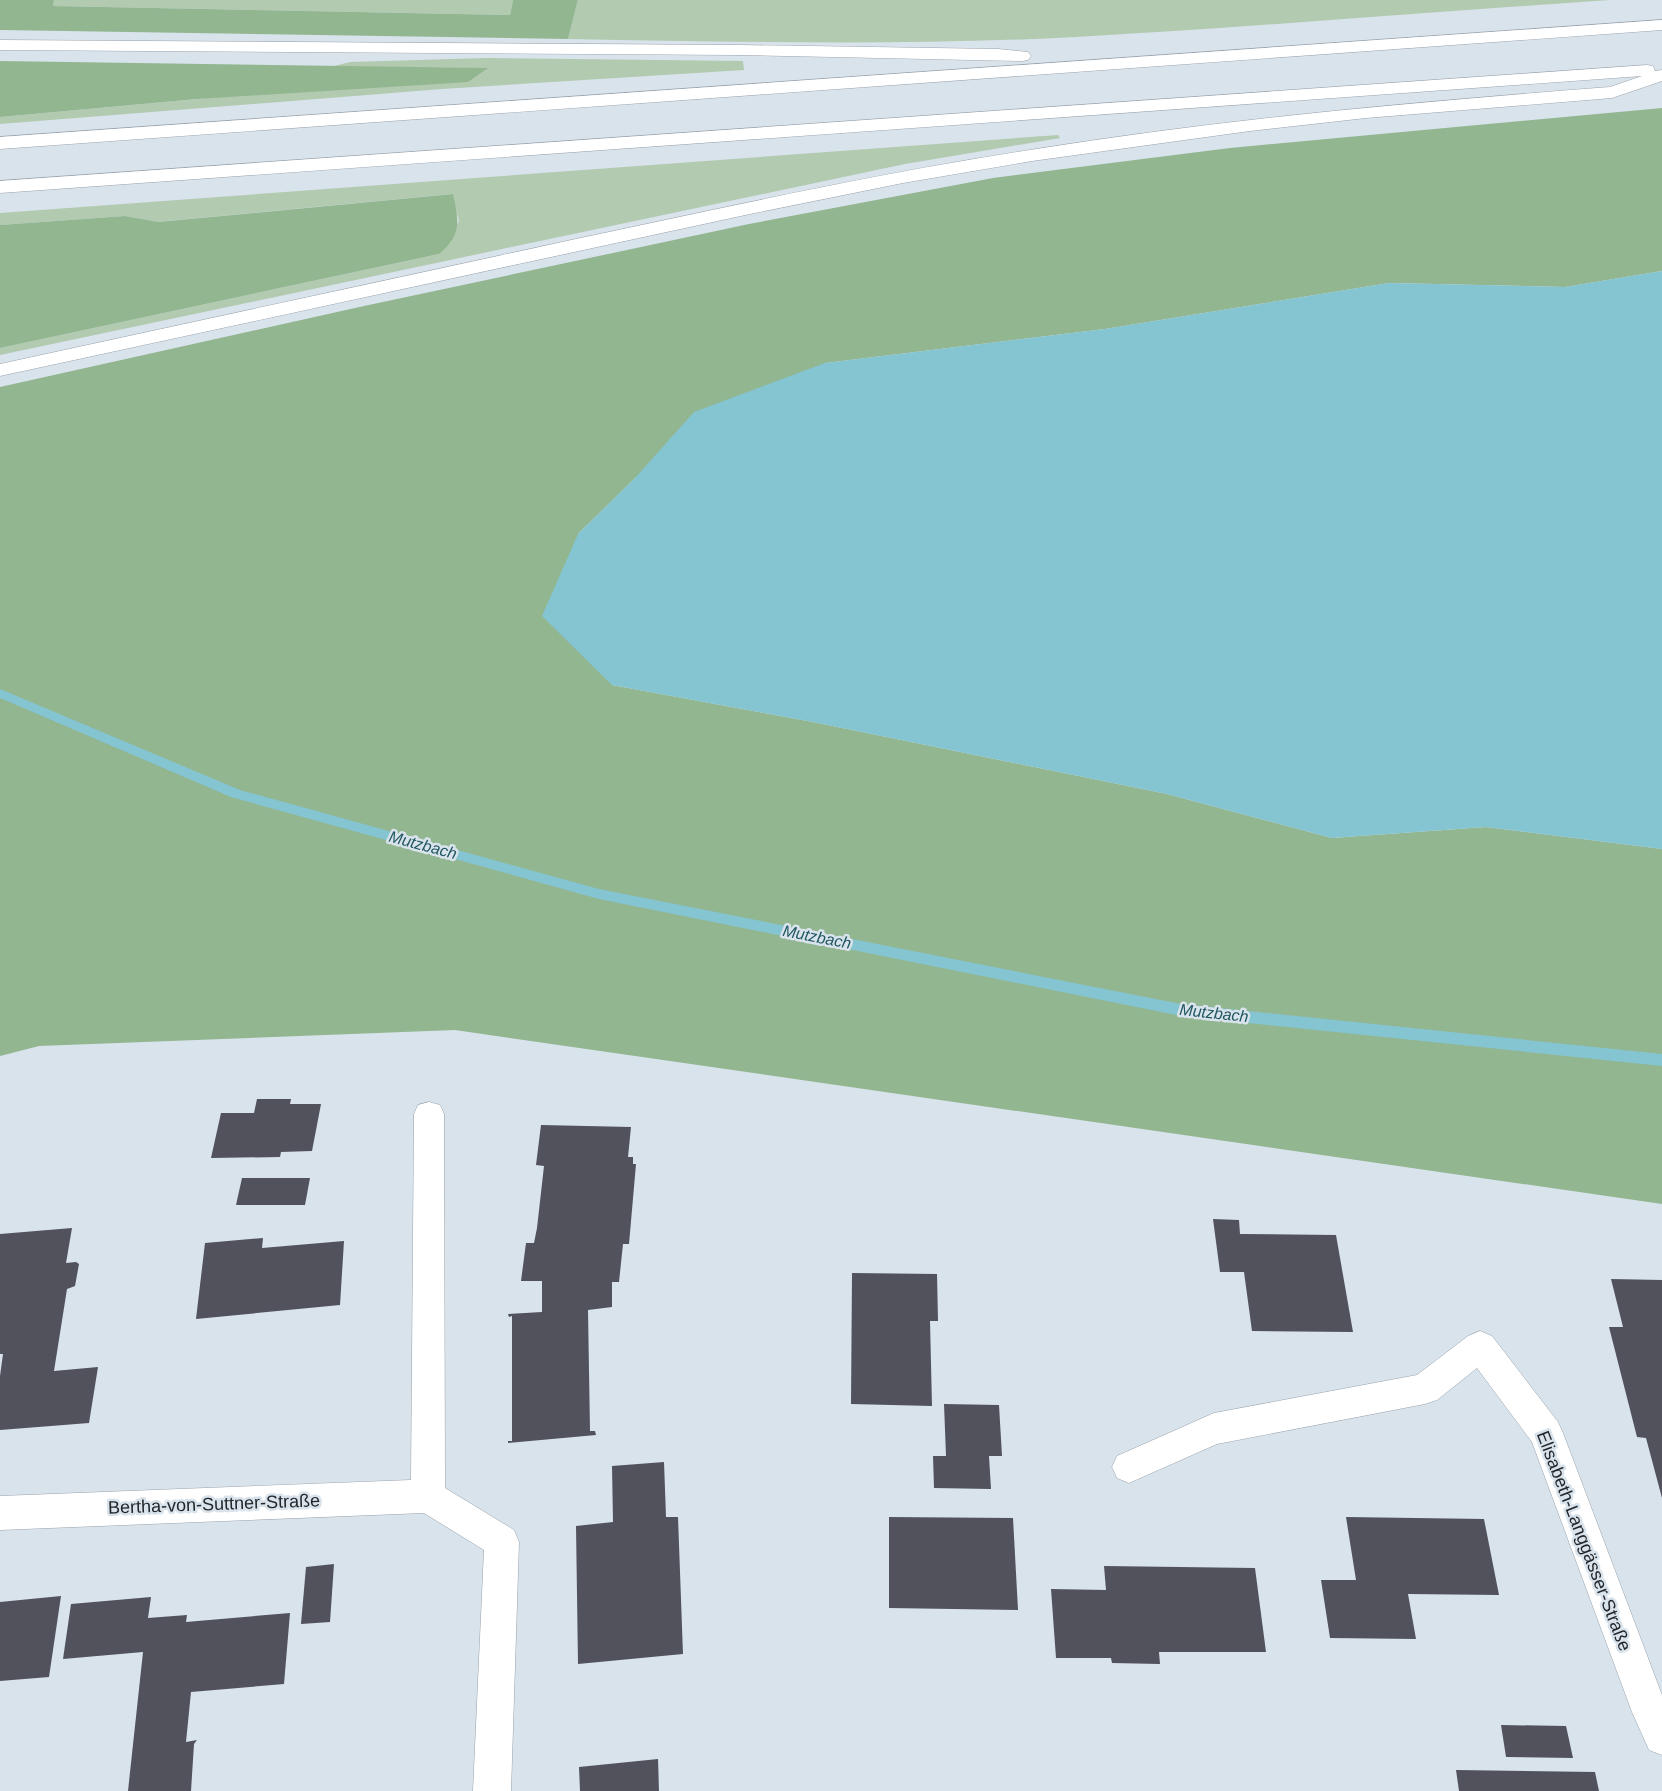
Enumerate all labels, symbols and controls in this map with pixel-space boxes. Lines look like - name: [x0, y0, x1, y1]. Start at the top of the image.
- water label: Mutzbach: [387, 828, 459, 862]
- water label: Mutzbach: [781, 922, 853, 952]
- water label: Mutzbach: [1179, 1001, 1249, 1025]
- street label: Elisabeth-Langgässer-Straße: [1533, 1428, 1635, 1654]
- street label: Bertha-von-Suttner-Straße: [108, 1490, 320, 1518]

